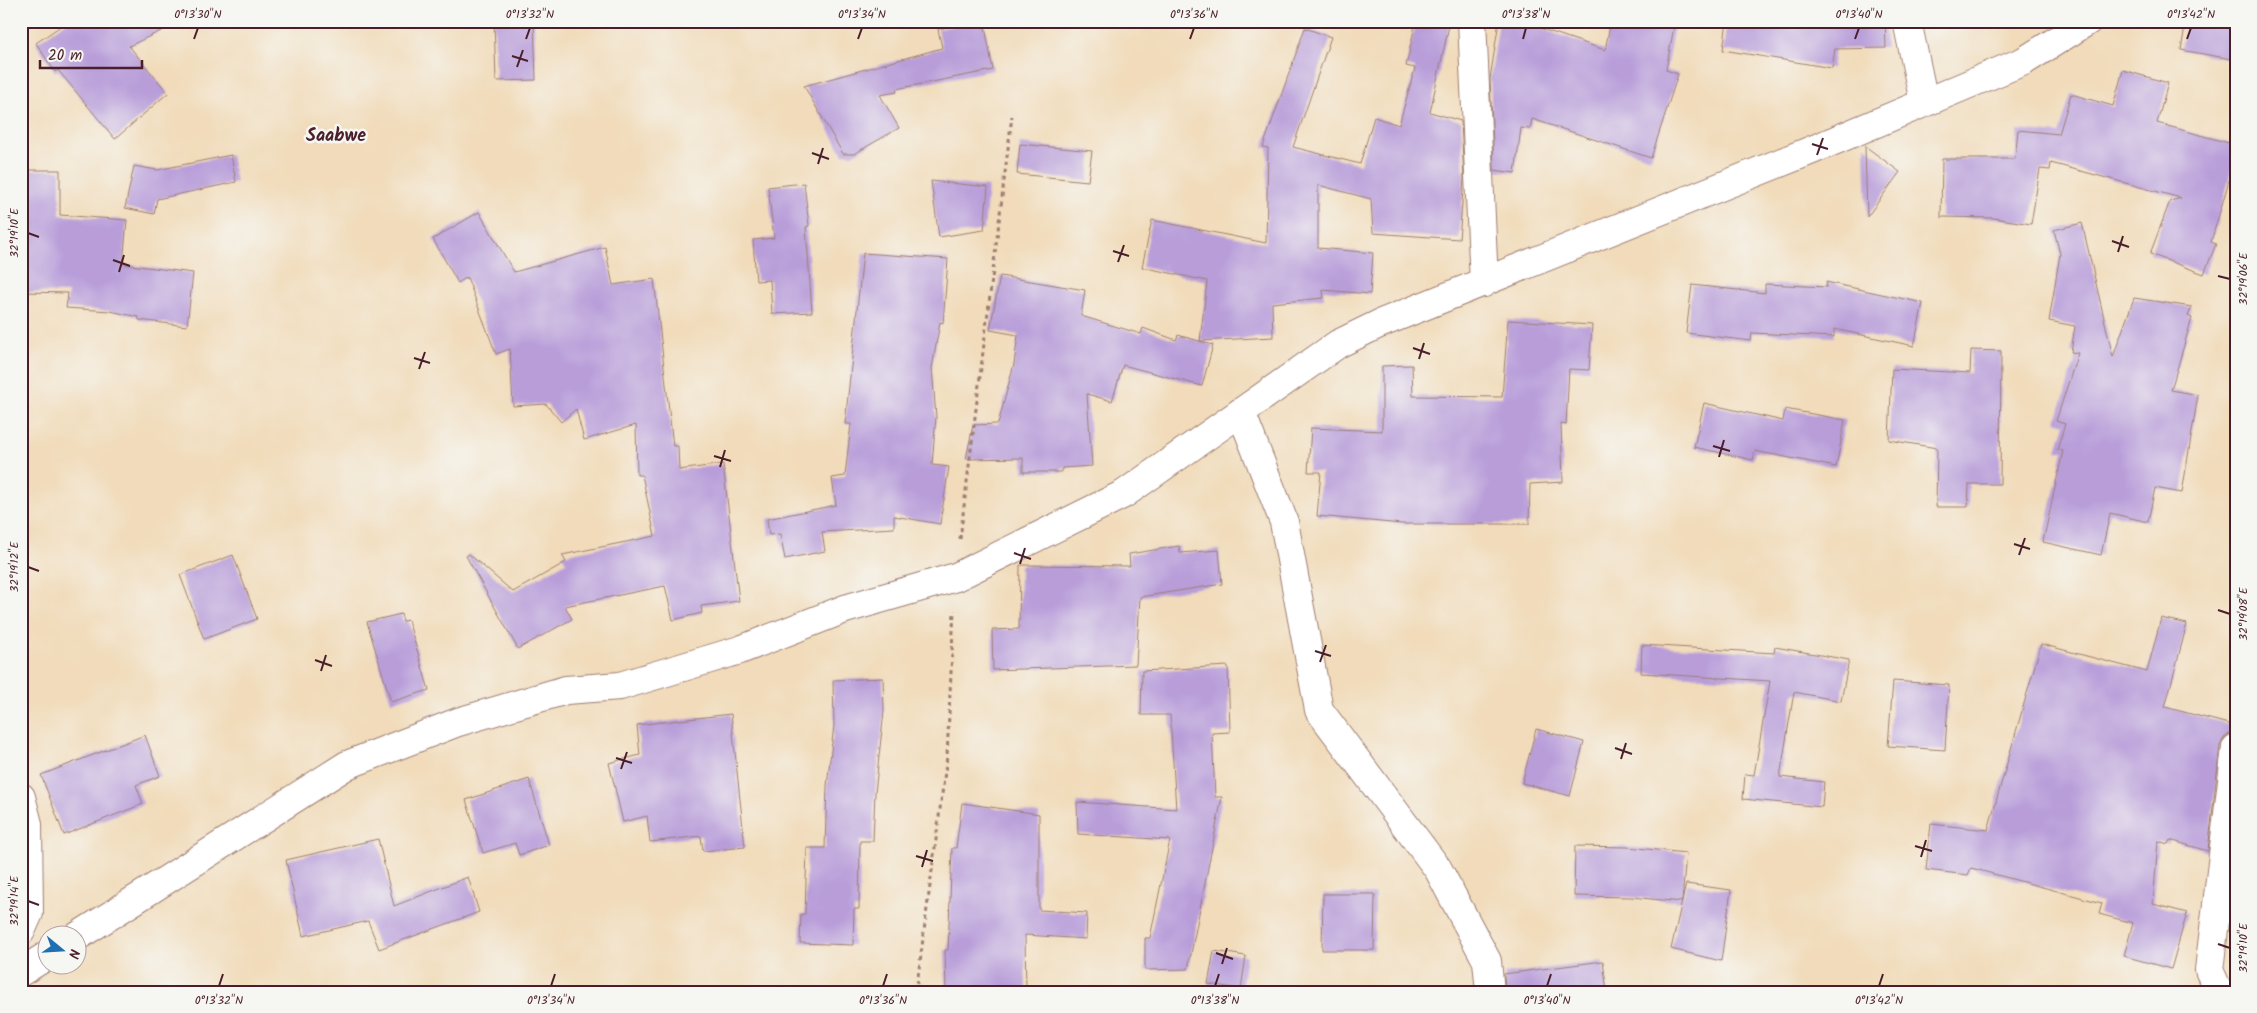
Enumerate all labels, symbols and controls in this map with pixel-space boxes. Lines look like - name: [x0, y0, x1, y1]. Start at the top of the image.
- text: 0°13'30"N: [174, 5, 222, 24]
- text: 0°13'32"N: [506, 5, 554, 24]
- text: 0°13'34"N: [838, 5, 886, 24]
- text: 0°13'36"N: [1170, 5, 1218, 24]
- text: 0°13'38"N: [1502, 5, 1550, 24]
- text: 0°13'40"N: [1835, 5, 1883, 24]
- text: 0°13'42"N: [2167, 5, 2215, 24]
- scale bar: [40, 38, 142, 70]
- text: 20 m: [48, 44, 82, 68]
- district label: Saabwe: [306, 122, 366, 151]
- text: 32°19'10"E: [5, 207, 24, 258]
- text: 32°19'06"E: [2234, 252, 2253, 305]
- text: 32°19'12"E: [5, 541, 24, 593]
- text: 32°19'08"E: [2234, 586, 2253, 641]
- text: 32°19'14"E: [5, 875, 24, 926]
- text: 32°19'10"E: [2234, 922, 2253, 973]
- north arrow: [38, 926, 88, 976]
- text: N: [62, 946, 85, 961]
- text: 0°13'32"N: [195, 991, 243, 1010]
- text: 0°13'34"N: [527, 991, 575, 1010]
- text: 0°13'36"N: [859, 991, 907, 1010]
- text: 0°13'38"N: [1191, 991, 1239, 1010]
- text: 0°13'40"N: [1523, 991, 1571, 1010]
- text: 0°13'42"N: [1855, 991, 1903, 1010]

